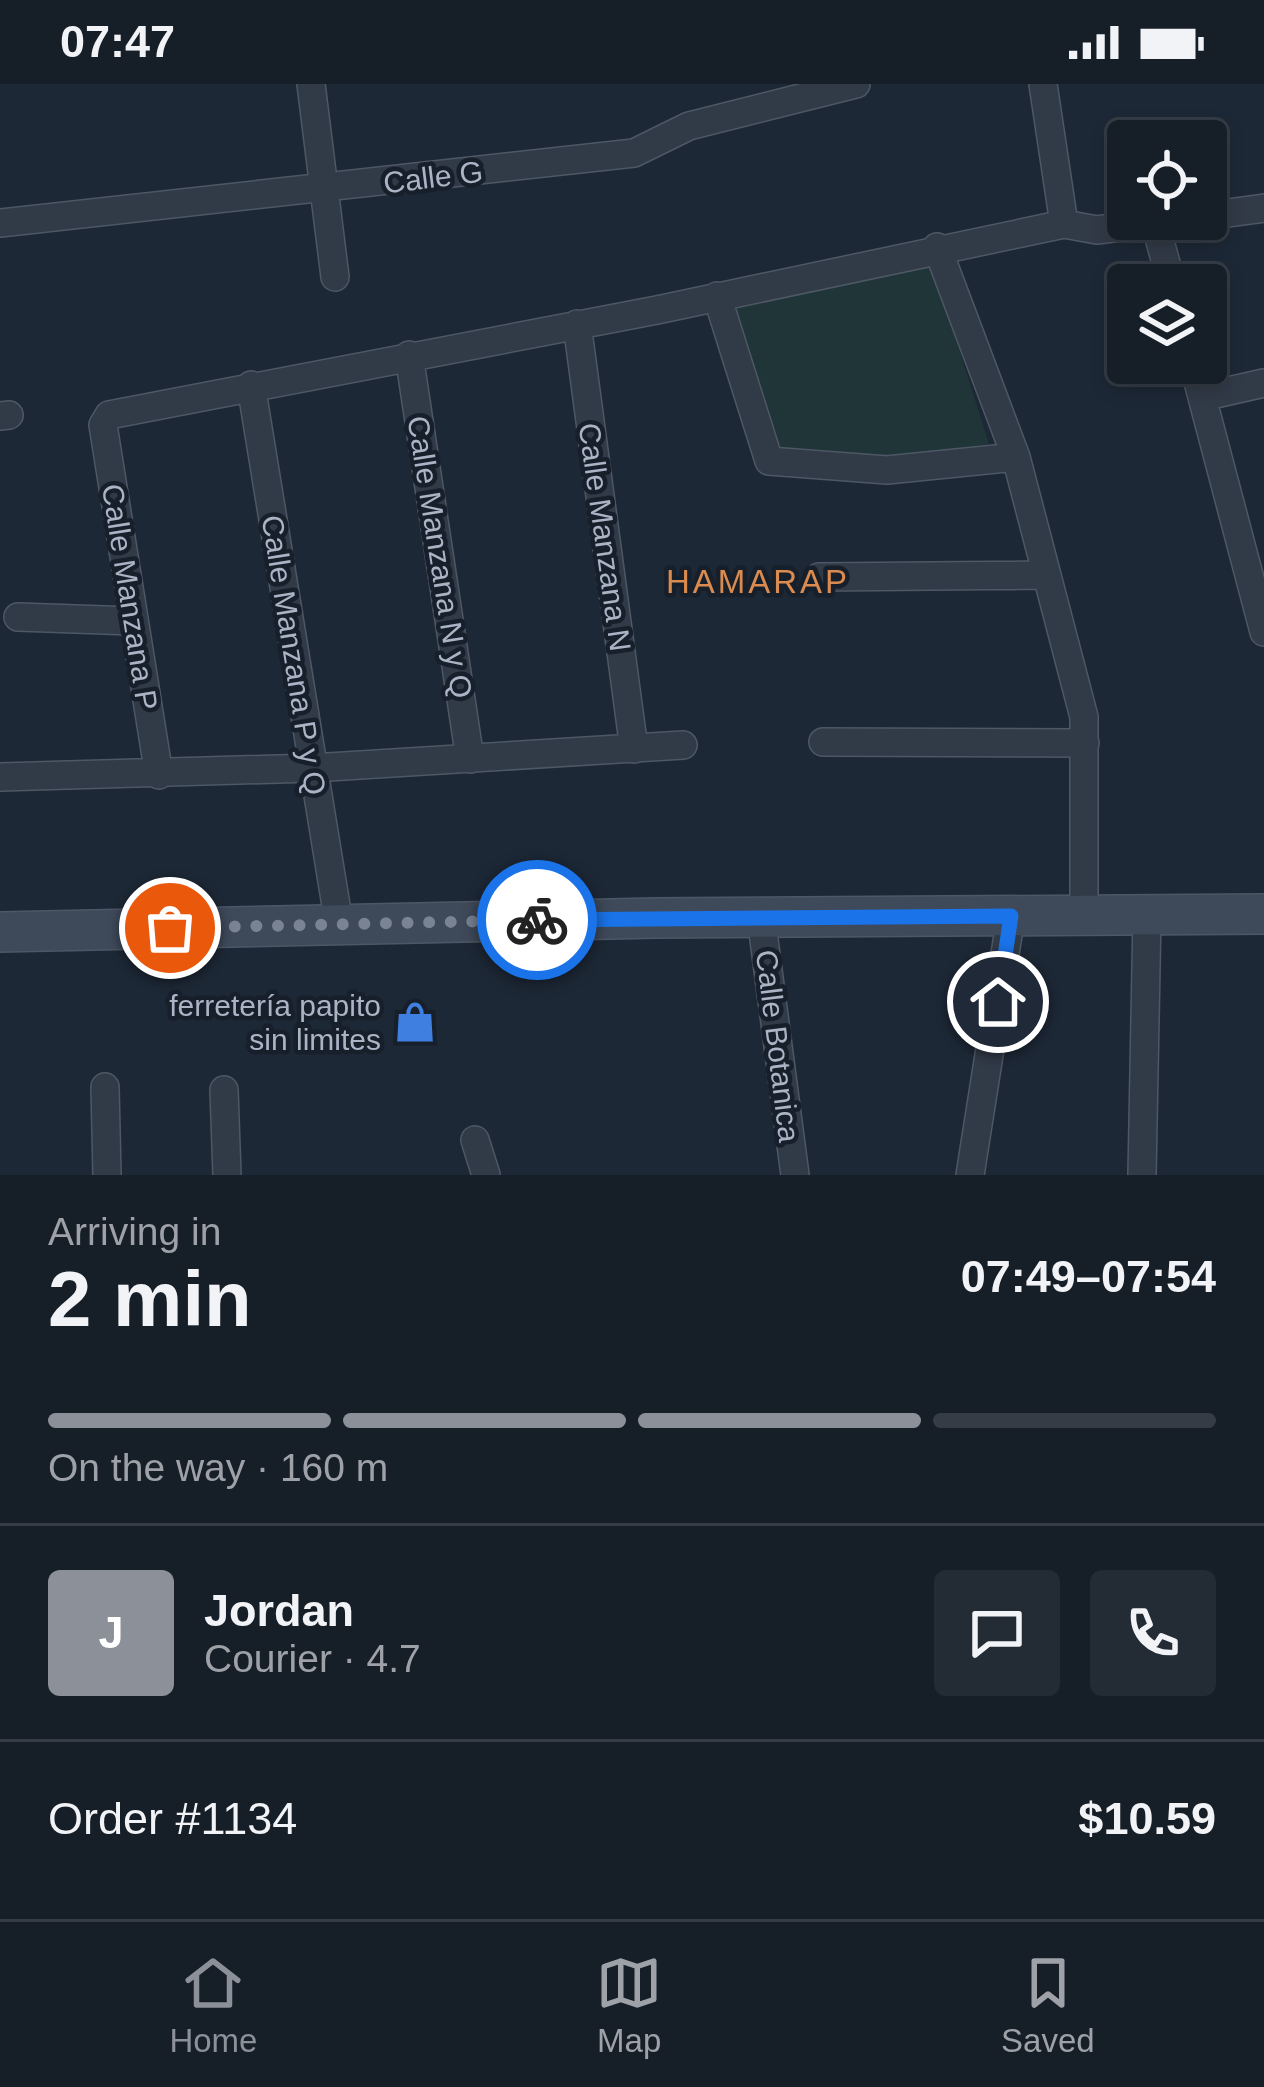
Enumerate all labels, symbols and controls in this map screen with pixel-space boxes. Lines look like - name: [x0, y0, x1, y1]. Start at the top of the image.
- text: 07:47: [60, 16, 175, 67]
- map controls: [1107, 120, 1227, 384]
- button: locate: [1107, 120, 1227, 240]
- street label: Calle G: [381, 155, 485, 199]
- button: layers: [1107, 264, 1227, 384]
- street label: Calle Manzana N y Q: [401, 414, 479, 700]
- street label: Calle Manzana N: [573, 421, 637, 653]
- street label: Calle Manzana P: [96, 482, 164, 712]
- street label: Calle Manzana P y Q: [256, 513, 332, 797]
- district label: HAMARAP: [666, 563, 850, 600]
- courier: [477, 860, 597, 980]
- pin: [119, 877, 221, 979]
- icon: bike: [504, 887, 570, 953]
- icon: bag: [137, 895, 203, 961]
- street label: Calle Botanica: [750, 948, 806, 1144]
- pin: [947, 951, 1049, 1053]
- icon: home: [965, 969, 1031, 1035]
- place label: ferretería papito sin limites: [169, 989, 381, 1056]
- shop icon: ferretería papito sin limites: [392, 999, 438, 1045]
- text: Arriving in: [48, 1210, 221, 1253]
- text: 07:49–07:54: [961, 1251, 1216, 1302]
- text: 2 min: [48, 1255, 252, 1343]
- text: On the way · 160 m: [48, 1446, 388, 1489]
- button: chat: [934, 1570, 1060, 1696]
- button: phone: [1090, 1570, 1216, 1696]
- text: Jordan: [204, 1585, 354, 1636]
- text: J: [98, 1607, 124, 1658]
- text: Courier · 4.7: [204, 1637, 421, 1680]
- text: Order #1134: [48, 1793, 297, 1844]
- text: $10.59: [1078, 1793, 1216, 1844]
- tab: Home: [169, 1950, 257, 2060]
- tab: Map: [596, 1950, 662, 2060]
- tab: Saved: [1001, 1950, 1095, 2060]

